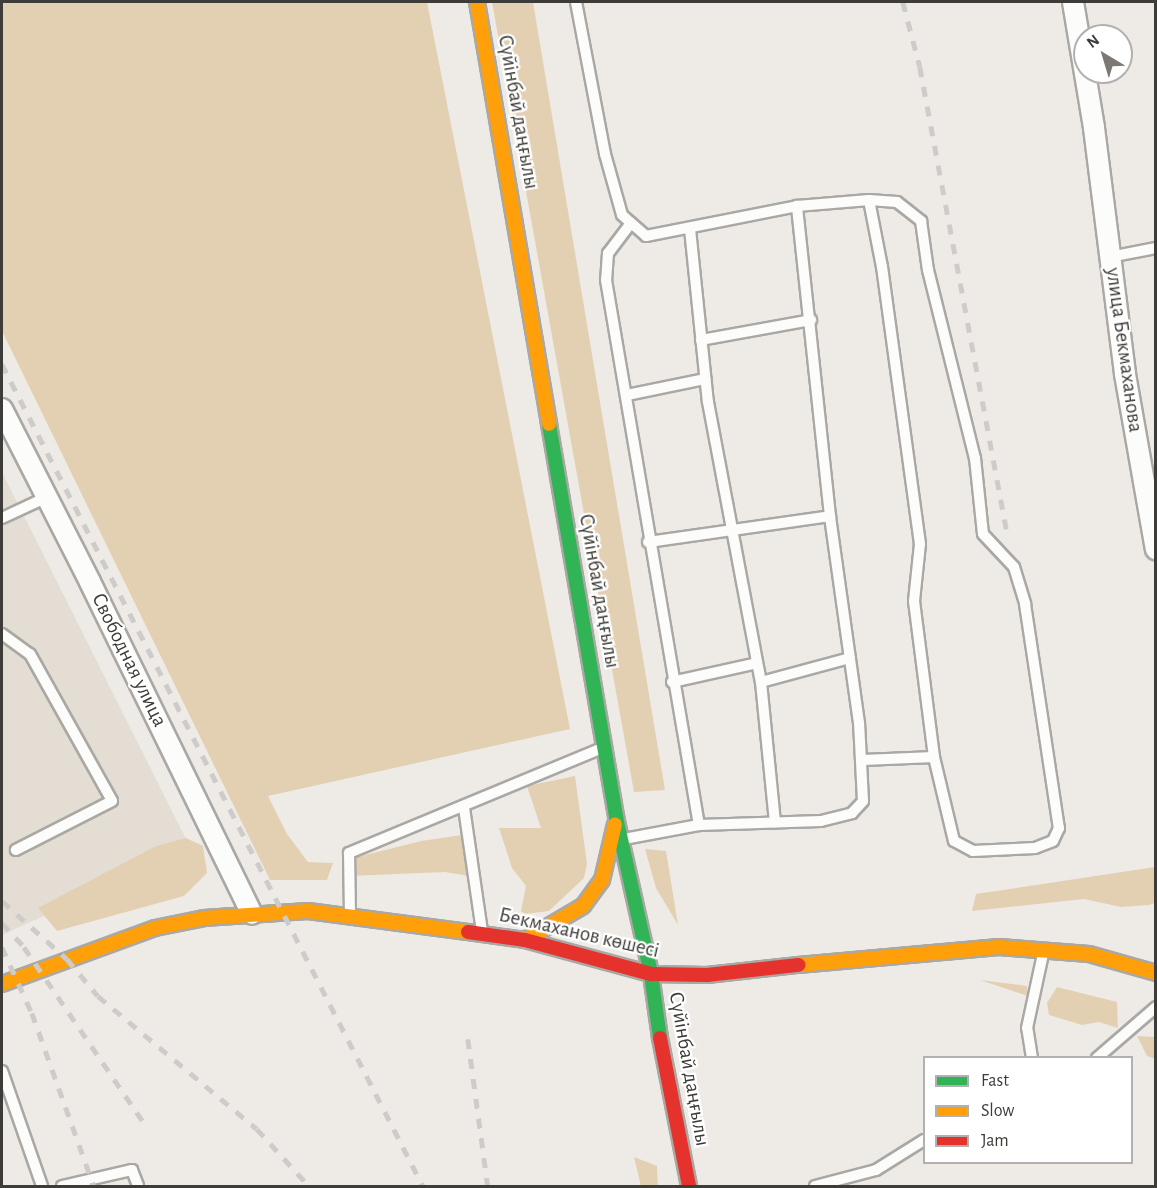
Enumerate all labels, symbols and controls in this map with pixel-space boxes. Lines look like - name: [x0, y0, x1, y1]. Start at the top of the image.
- north arrow: [1073, 24, 1133, 84]
- text: N: [1084, 32, 1102, 51]
- street label: Сүйінбай даңғылы: [492, 33, 544, 191]
- street label: улица Бекмаханова: [1100, 266, 1148, 434]
- street label: Сүйінбай даңғылы: [573, 512, 625, 670]
- street label: Свободная улица: [86, 589, 172, 731]
- street label: Бекмаханов көшесі: [496, 902, 662, 964]
- street label: Сүйінбай даңғылы: [663, 990, 715, 1148]
- legend: [923, 1056, 1133, 1164]
- text: Fast: [981, 1072, 1009, 1090]
- text: Slow: [981, 1102, 1014, 1120]
- text: Jam: [981, 1132, 1009, 1150]

